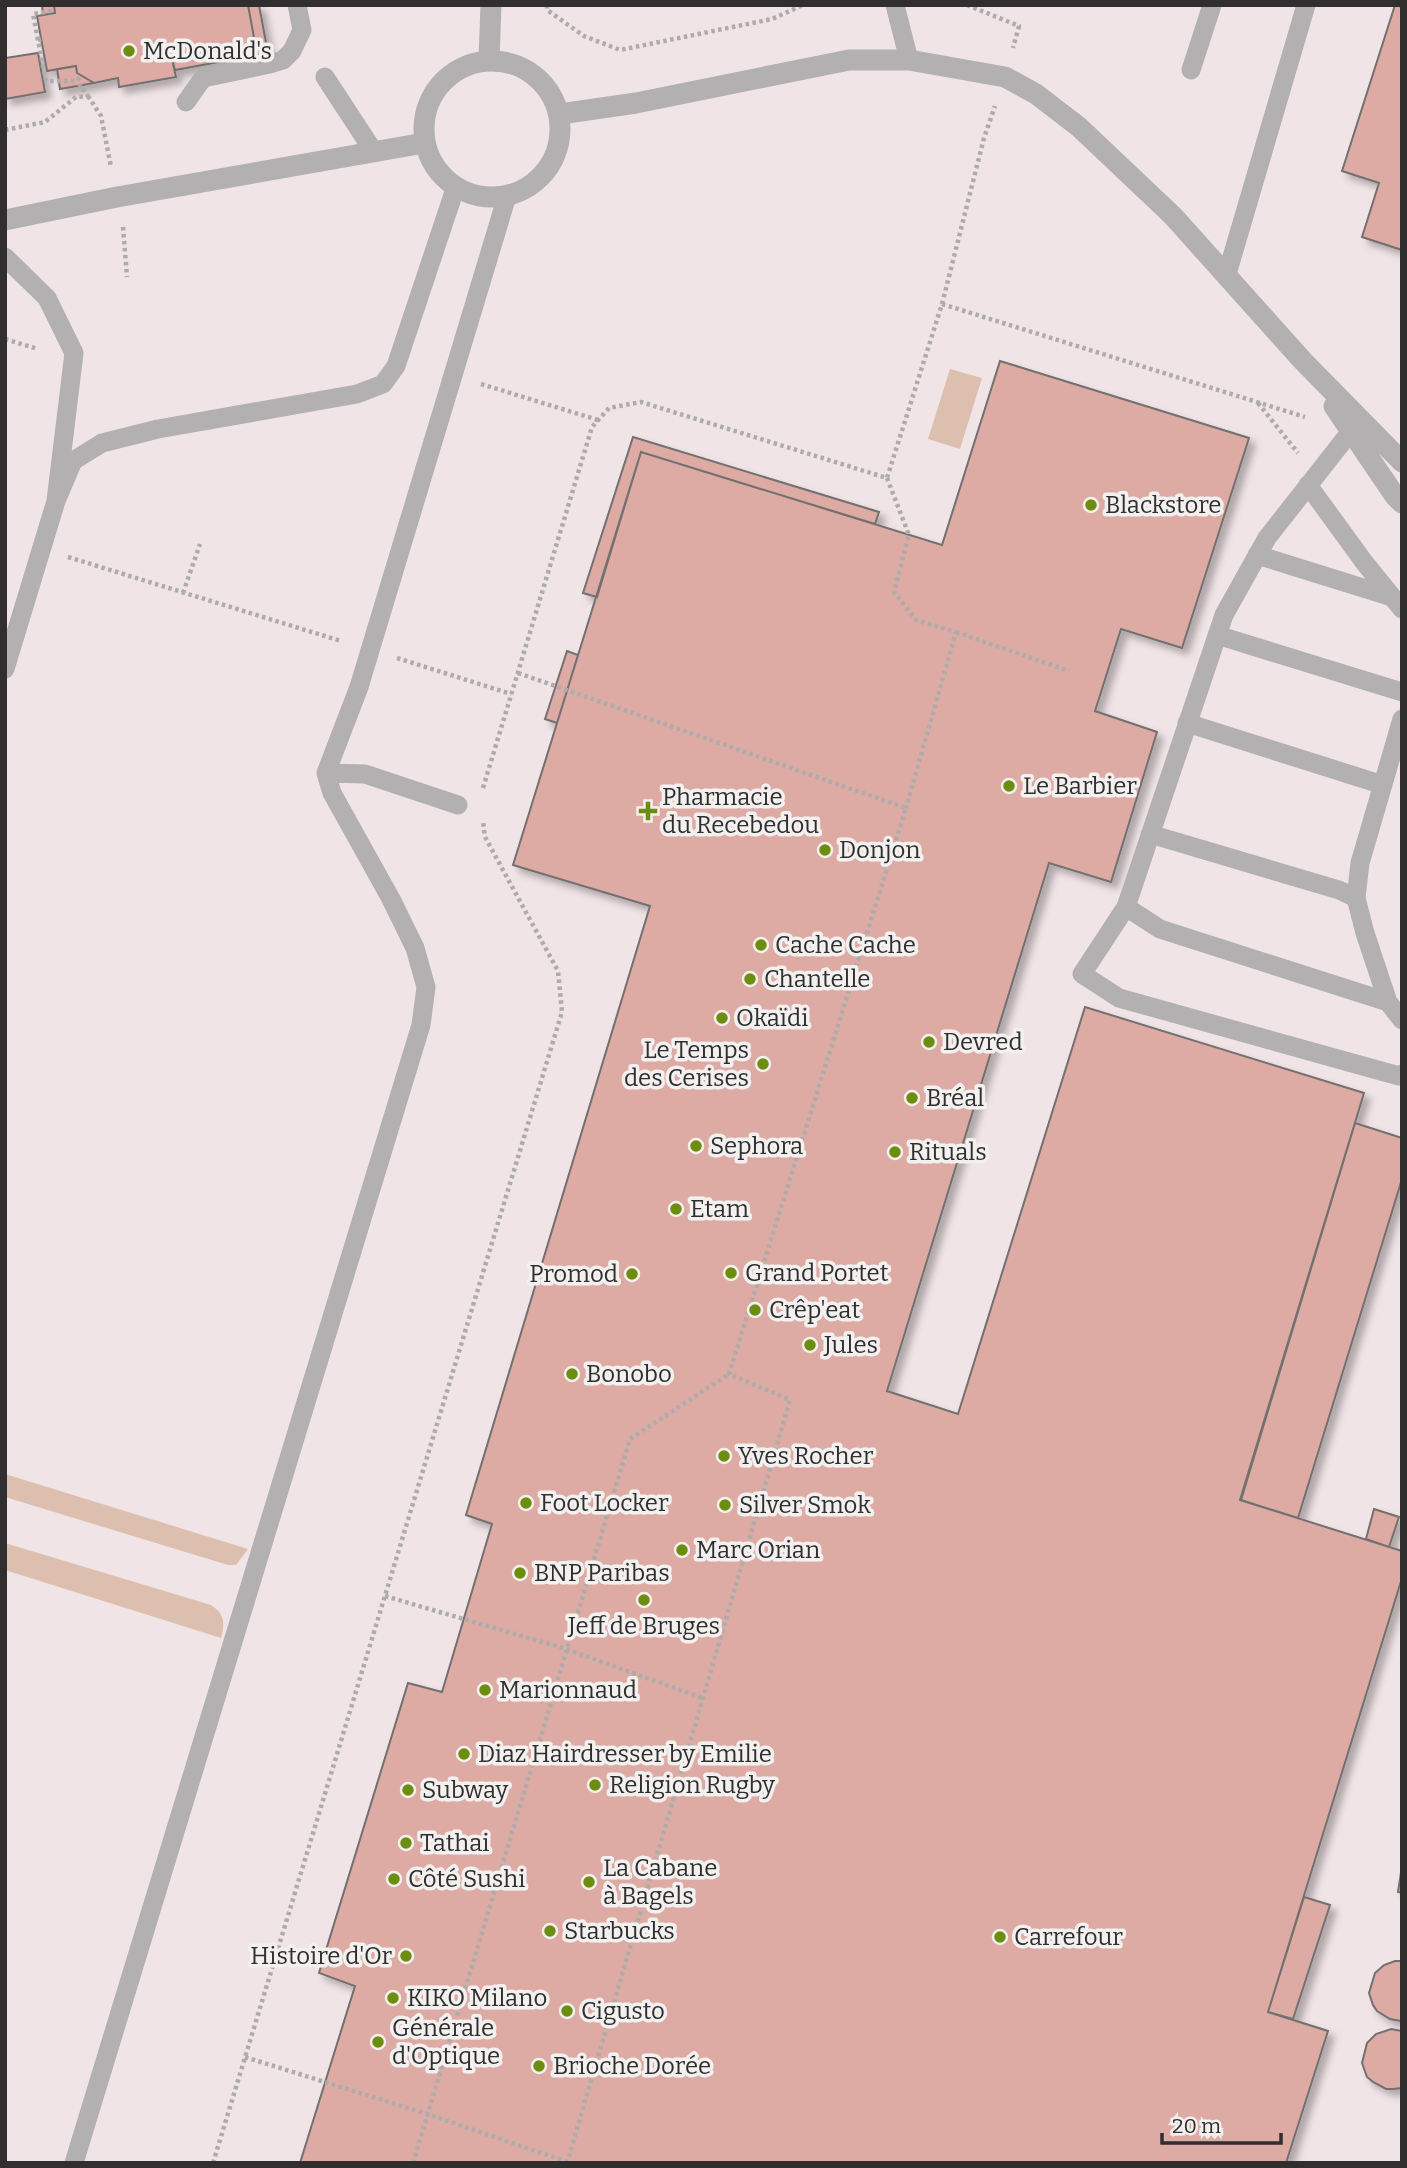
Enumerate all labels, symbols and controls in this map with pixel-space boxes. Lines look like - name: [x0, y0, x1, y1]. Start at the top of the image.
- place label: McDonald's: [143, 37, 272, 65]
- marker: McDonald's: [121, 43, 137, 59]
- place label: Blackstore: [1105, 491, 1221, 519]
- marker: Blackstore: [1083, 497, 1099, 513]
- place label: Le Barbier: [1023, 772, 1137, 800]
- marker: Le Barbier: [1001, 778, 1017, 794]
- place label: Pharmacie du Recebedou: [662, 783, 819, 839]
- marker: Pharmacie du Recebedou: [640, 803, 656, 819]
- place label: Donjon: [839, 836, 921, 864]
- marker: Donjon: [817, 842, 833, 858]
- place label: Cache Cache: [775, 931, 916, 959]
- marker: Cache Cache: [753, 937, 769, 953]
- place label: Chantelle: [764, 965, 870, 993]
- marker: Chantelle: [742, 971, 758, 987]
- place label: Okaïdi: [736, 1004, 808, 1032]
- marker: Okaïdi: [714, 1010, 730, 1026]
- place label: Devred: [943, 1028, 1023, 1056]
- marker: Devred: [921, 1034, 937, 1050]
- place label: Le Temps des Cerises: [624, 1036, 749, 1092]
- marker: Le Temps des Cerises: [755, 1056, 771, 1072]
- place label: Bréal: [926, 1084, 984, 1112]
- marker: Bréal: [904, 1090, 920, 1106]
- place label: Sephora: [710, 1132, 803, 1160]
- marker: Sephora: [688, 1138, 704, 1154]
- place label: Rituals: [909, 1138, 987, 1166]
- marker: Rituals: [887, 1144, 903, 1160]
- place label: Etam: [690, 1195, 749, 1223]
- marker: Etam: [668, 1201, 684, 1217]
- place label: Grand Portet: [745, 1259, 889, 1287]
- place label: Promod: [529, 1260, 618, 1288]
- marker: Grand Portet: [723, 1265, 739, 1281]
- marker: Promod: [624, 1266, 640, 1282]
- place label: Crêp'eat: [769, 1296, 860, 1324]
- marker: Crêp'eat: [747, 1302, 763, 1318]
- place label: Jules: [823, 1331, 878, 1359]
- marker: Jules: [802, 1337, 818, 1353]
- place label: Bonobo: [586, 1360, 672, 1388]
- marker: Bonobo: [564, 1366, 580, 1382]
- place label: Yves Rocher: [738, 1442, 874, 1470]
- marker: Yves Rocher: [716, 1448, 732, 1464]
- place label: Foot Locker: [540, 1489, 669, 1517]
- place label: Silver Smok: [739, 1491, 871, 1519]
- marker: Foot Locker: [518, 1495, 534, 1511]
- marker: Silver Smok: [717, 1497, 733, 1513]
- place label: Marc Orian: [696, 1536, 820, 1564]
- marker: Marc Orian: [674, 1542, 690, 1558]
- place label: BNP Paribas: [534, 1559, 670, 1587]
- marker: BNP Paribas: [512, 1565, 528, 1581]
- marker: Jeff de Bruges: [636, 1592, 652, 1608]
- place label: Jeff de Bruges: [567, 1612, 720, 1640]
- place label: Marionnaud: [499, 1676, 637, 1704]
- marker: Marionnaud: [477, 1682, 493, 1698]
- place label: Diaz Hairdresser by Emilie: [478, 1740, 772, 1768]
- marker: Diaz Hairdresser by Emilie: [456, 1746, 472, 1762]
- place label: Religion Rugby: [609, 1771, 775, 1799]
- place label: Subway: [422, 1776, 508, 1804]
- marker: Religion Rugby: [587, 1777, 603, 1793]
- marker: Subway: [400, 1782, 416, 1798]
- place label: Tathai: [420, 1829, 489, 1857]
- marker: Tathai: [398, 1835, 414, 1851]
- place label: La Cabane à Bagels: [603, 1854, 717, 1910]
- place label: Côté Sushi: [408, 1865, 525, 1893]
- marker: Côté Sushi: [386, 1871, 402, 1887]
- marker: La Cabane à Bagels: [581, 1874, 597, 1890]
- place label: Starbucks: [564, 1917, 675, 1945]
- marker: Starbucks: [542, 1923, 558, 1939]
- place label: Carrefour: [1014, 1923, 1123, 1951]
- marker: Carrefour: [992, 1929, 1008, 1945]
- place label: Histoire d'Or: [250, 1942, 392, 1970]
- marker: Histoire d'Or: [398, 1948, 414, 1964]
- place label: KIKO Milano: [407, 1984, 547, 2012]
- marker: KIKO Milano: [385, 1990, 401, 2006]
- place label: Cigusto: [581, 1997, 665, 2025]
- marker: Cigusto: [559, 2003, 575, 2019]
- place label: Générale d'Optique: [392, 2014, 500, 2070]
- marker: Générale d'Optique: [370, 2034, 386, 2050]
- place label: Brioche Dorée: [553, 2052, 711, 2080]
- marker: Brioche Dorée: [531, 2058, 547, 2074]
- scale bar: [1162, 2102, 1281, 2146]
- text: 20 m: [1172, 2113, 1221, 2139]

